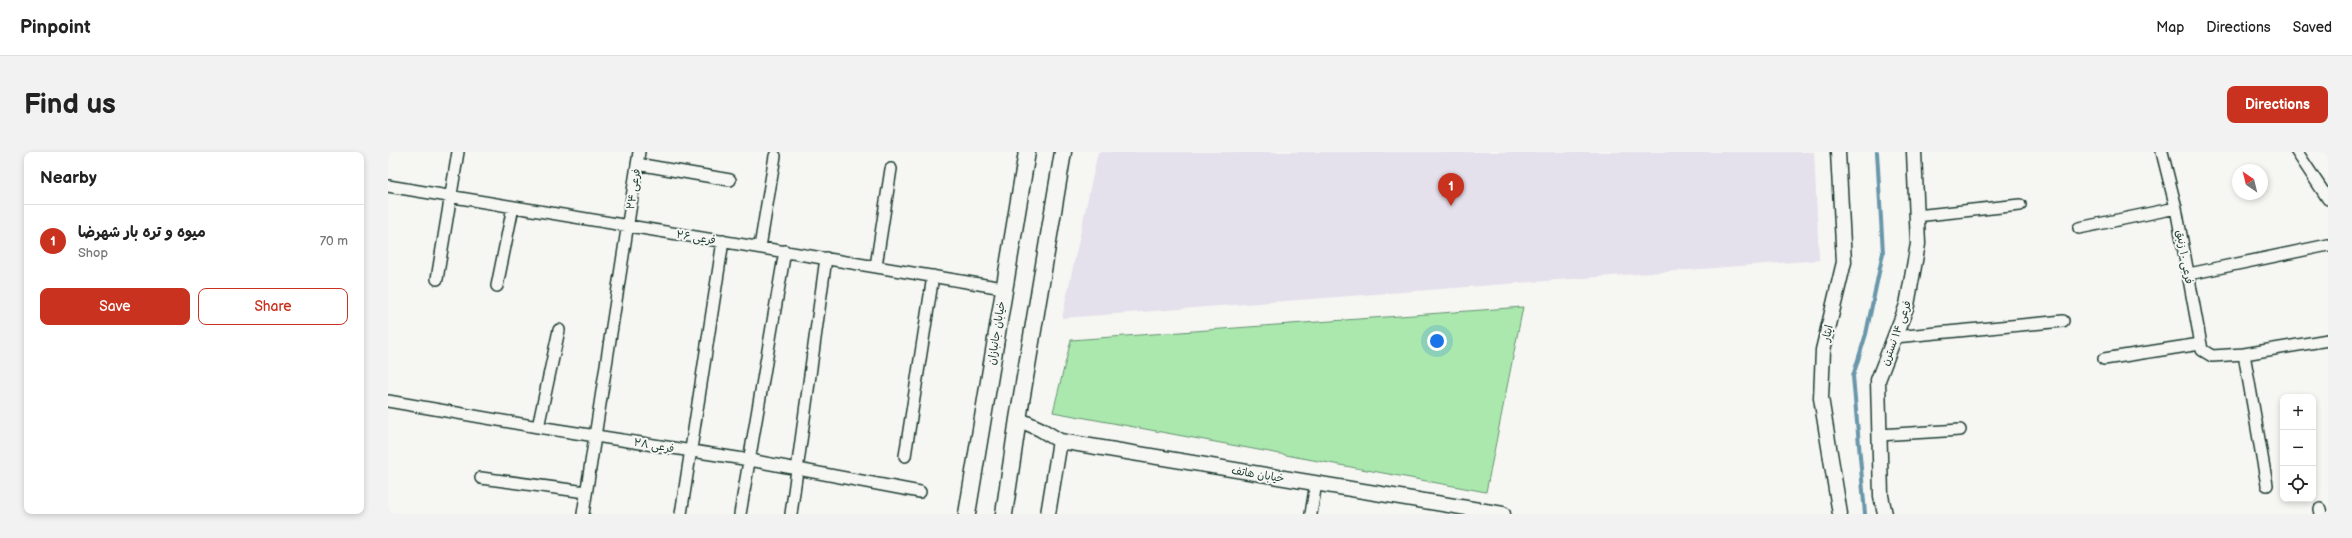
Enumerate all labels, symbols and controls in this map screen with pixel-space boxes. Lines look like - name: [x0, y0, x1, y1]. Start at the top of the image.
- text: Pinpoint: [20, 16, 91, 39]
- text: Map: [2156, 19, 2184, 36]
- text: Directions: [2206, 19, 2271, 36]
- text: Saved: [2293, 19, 2332, 36]
- button: Directions: [2227, 86, 2328, 123]
- text: Find us: [24, 88, 116, 121]
- north arrow: [2232, 164, 2268, 200]
- text: Nearby: [40, 168, 97, 188]
- street label: فرعی ۲۴: [624, 168, 644, 211]
- pin: 1: [1438, 173, 1464, 206]
- text: میوه و تره بار شهرضا: [78, 223, 206, 242]
- street label: فرعی ۲۶: [675, 228, 717, 248]
- street label: فرعی ۱۰ زنبق: [2172, 229, 2196, 285]
- text: 1: [50, 233, 56, 249]
- text: 70 m: [320, 233, 348, 249]
- text: Shop: [78, 245, 108, 261]
- button: Save: [40, 288, 190, 325]
- button: Share: [198, 288, 348, 325]
- street label: فرعی ۱۴ نسترن: [1879, 299, 1915, 368]
- street label: خیابان جانبازان: [985, 300, 1009, 366]
- street label: ایثار: [1819, 324, 1836, 344]
- your location: [1427, 331, 1447, 351]
- map controls: [2280, 394, 2316, 502]
- button: +: [2280, 394, 2316, 430]
- button: −: [2280, 430, 2316, 466]
- street label: فرعی ۲۸: [633, 436, 675, 456]
- street label: خیابان هاتف: [1230, 464, 1285, 486]
- button: locate: [2280, 466, 2316, 502]

